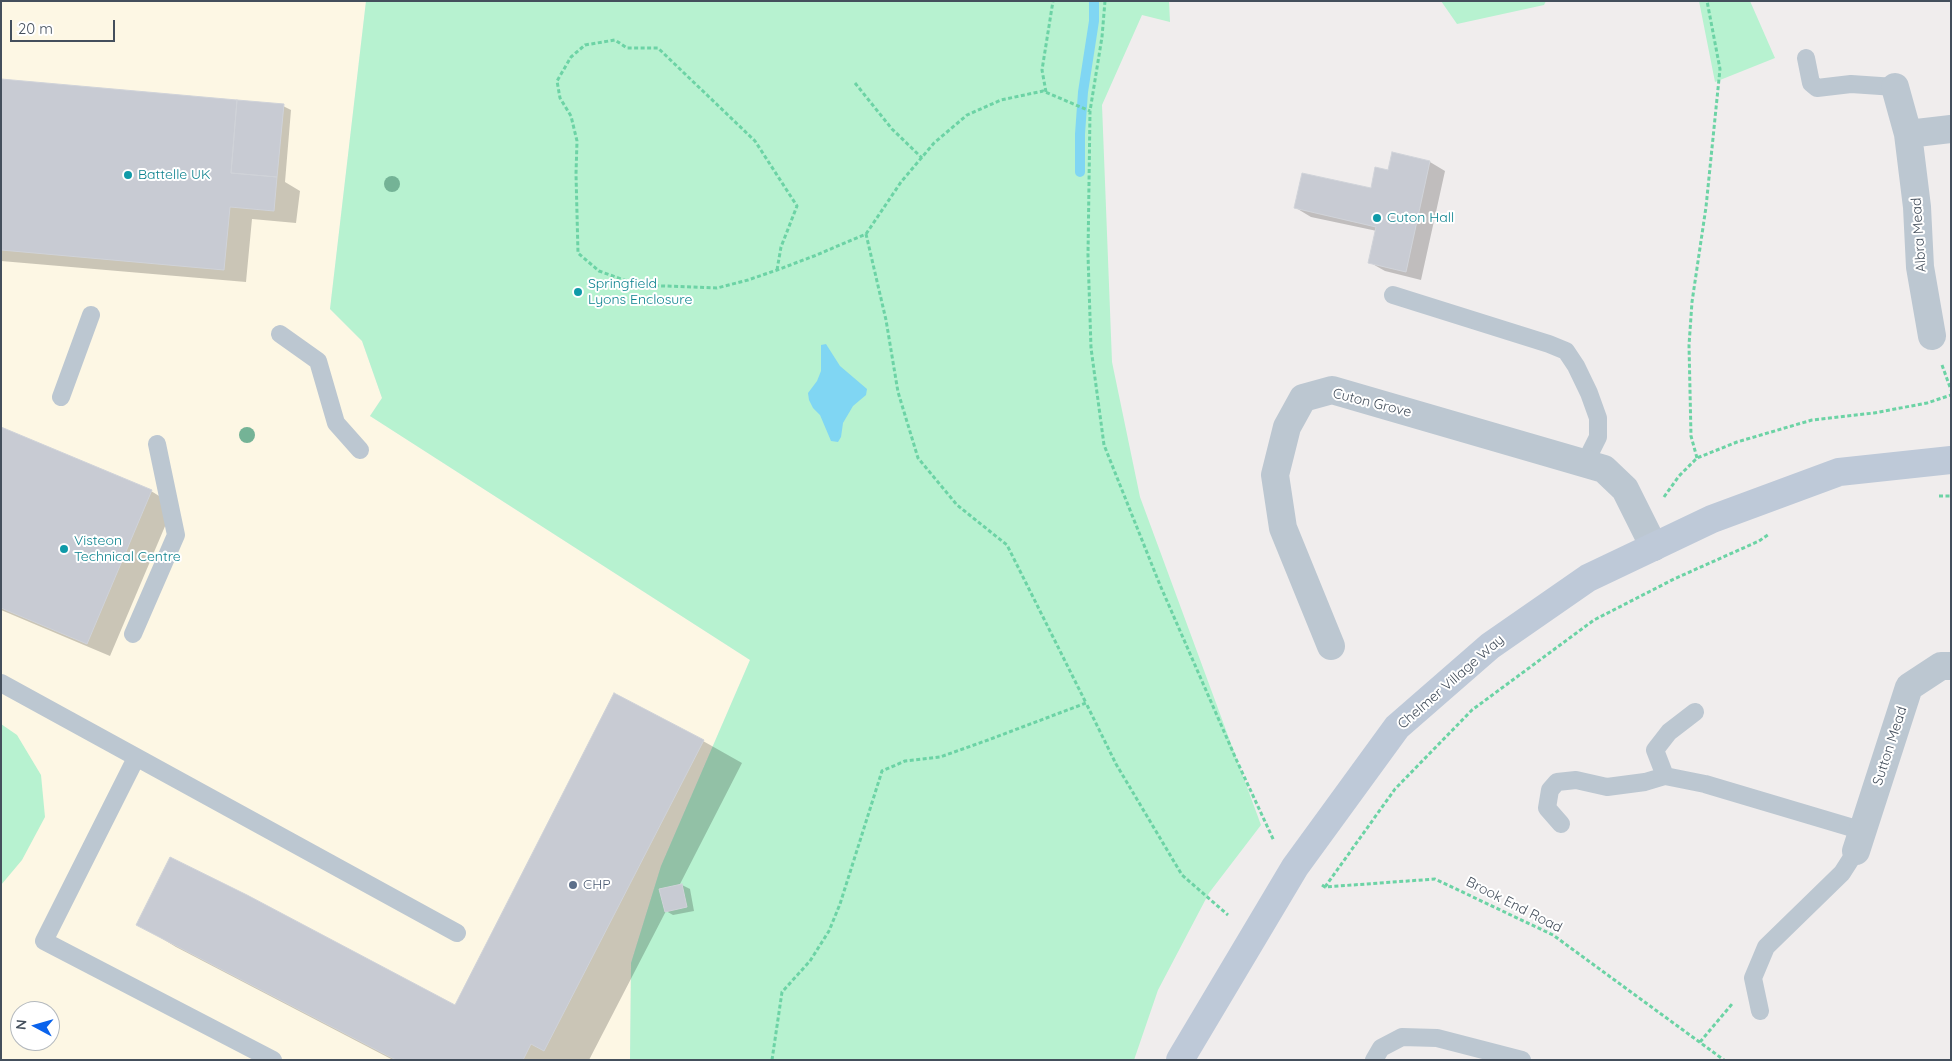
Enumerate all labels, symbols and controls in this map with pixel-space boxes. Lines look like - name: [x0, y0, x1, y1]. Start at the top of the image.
- scale bar: [12, 10, 118, 42]
- text: 20 m: [18, 19, 53, 38]
- place label: Battelle UK: [138, 167, 210, 183]
- marker: Battelle UK: [122, 169, 134, 181]
- street label: Albra Mead: [1908, 197, 1930, 273]
- place label: Cuton Hall: [1387, 210, 1454, 226]
- marker: Cuton Hall: [1371, 212, 1383, 224]
- place label: Springfield Lyons Enclosure: [588, 276, 692, 308]
- marker: Springfield Lyons Enclosure: [572, 286, 584, 298]
- street label: Cuton Grove: [1331, 385, 1413, 421]
- place label: Visteon Technical Centre: [74, 533, 181, 566]
- marker: Visteon Technical Centre: [58, 543, 70, 555]
- street label: Chelmer Village Way: [1394, 631, 1508, 733]
- street label: Sutton Mead: [1869, 704, 1911, 788]
- street label: Brook End Road: [1463, 874, 1565, 936]
- place label: CHP: [583, 877, 611, 893]
- marker: CHP: [567, 879, 579, 891]
- north arrow: [10, 1001, 60, 1051]
- text: N: [12, 1018, 31, 1031]

